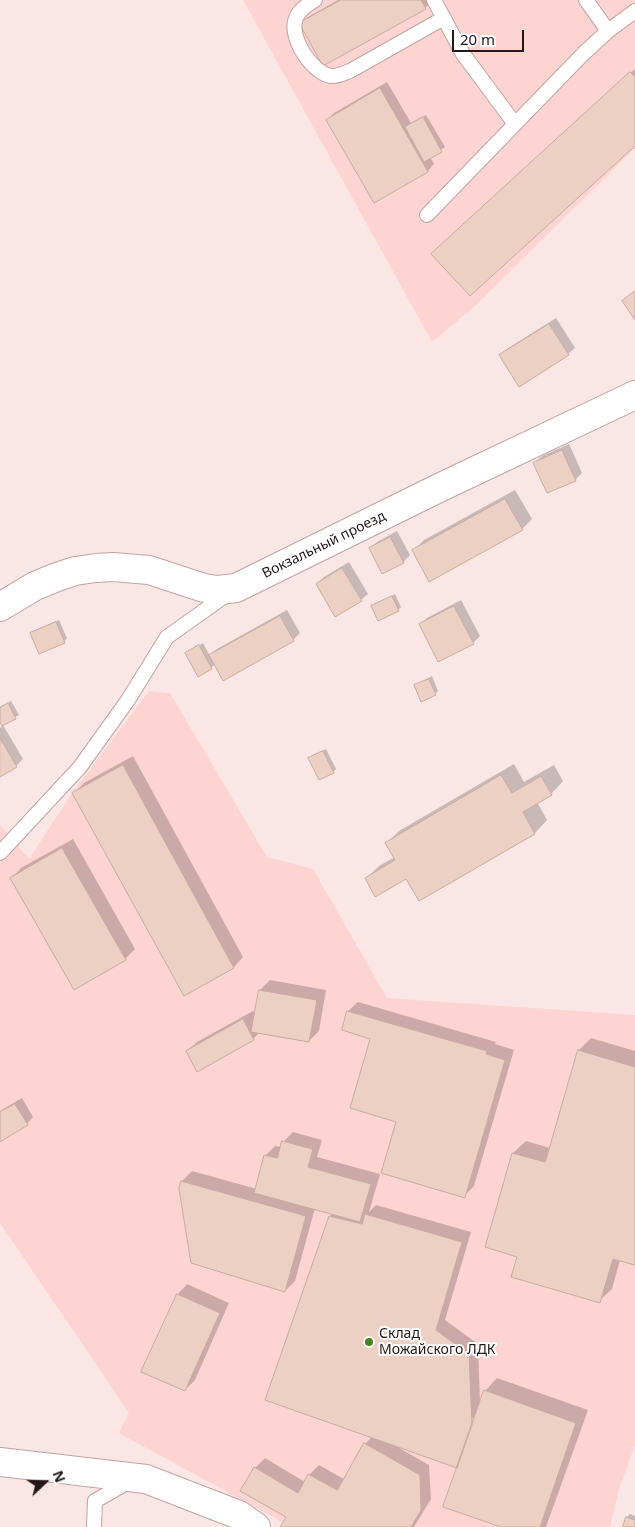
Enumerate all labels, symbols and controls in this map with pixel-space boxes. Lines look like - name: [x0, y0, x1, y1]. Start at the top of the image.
- scale bar: [455, 20, 528, 52]
- text: 20 m: [460, 29, 495, 49]
- street label: Вокзальный проезд: [260, 508, 388, 582]
- place label: Склад Можайского ЛДК: [379, 1326, 496, 1358]
- marker: Склад Можайского ЛДК: [363, 1336, 375, 1348]
- north arrow: [20, 1457, 70, 1507]
- text: N: [49, 1468, 70, 1485]

